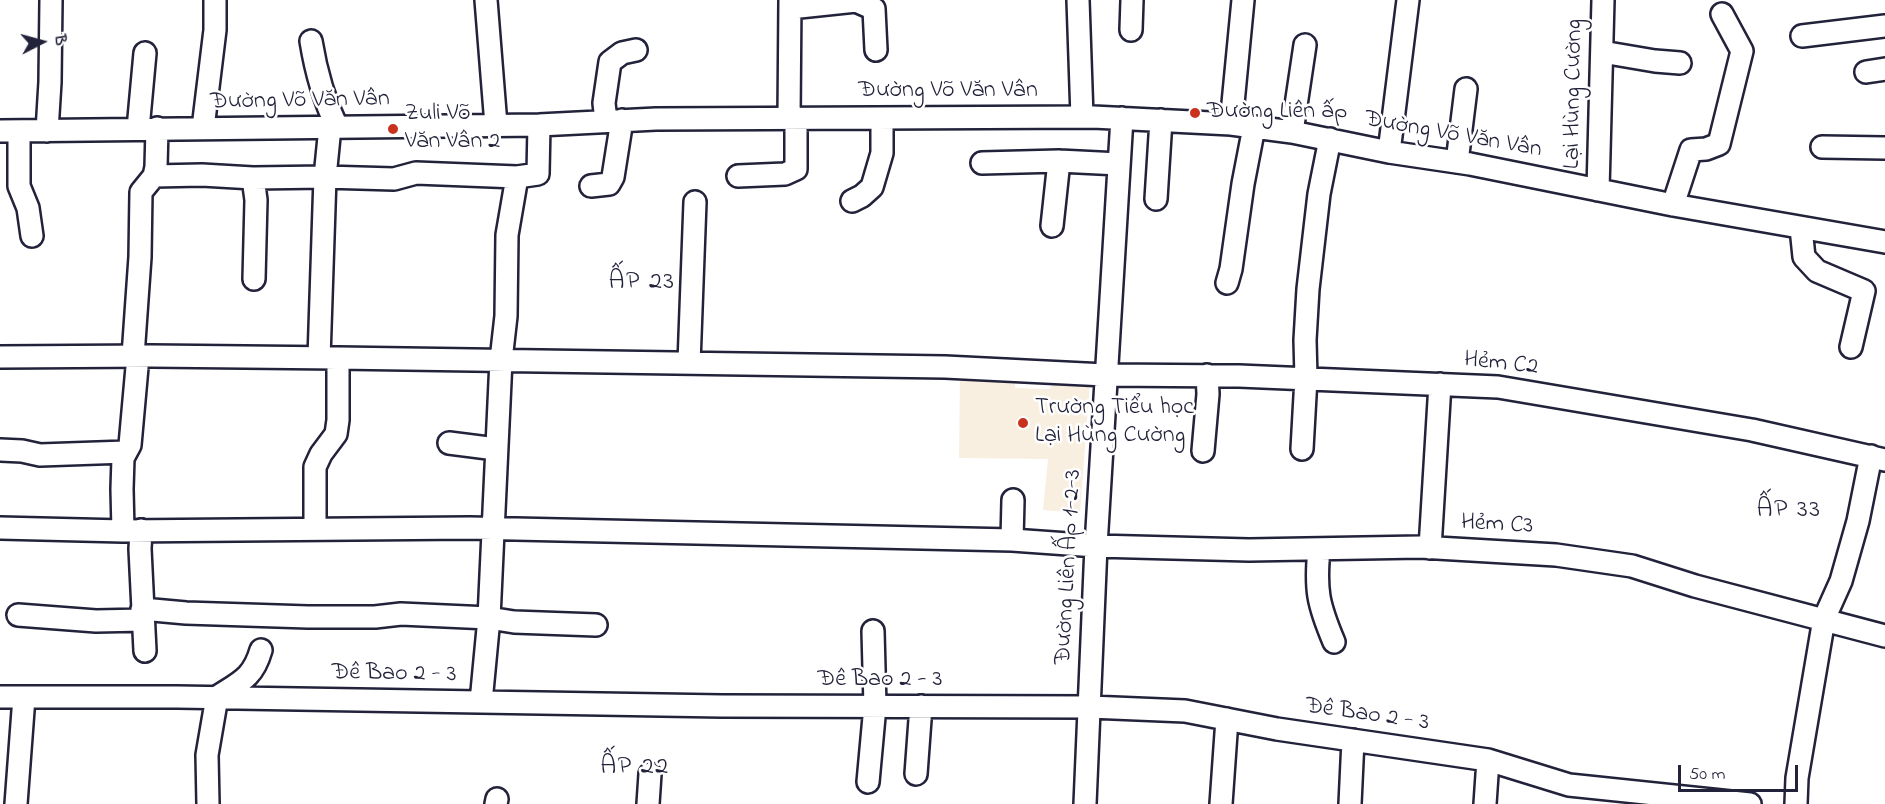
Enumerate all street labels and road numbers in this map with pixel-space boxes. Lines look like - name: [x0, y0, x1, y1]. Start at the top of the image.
- street label: Lại Hùng Cường: [1559, 19, 1591, 169]
- street label: Đường Võ Văn Vân: [858, 78, 1038, 106]
- street label: Đường Võ Văn Vân: [210, 86, 390, 118]
- street label: Đường Võ Văn Vân: [1362, 106, 1544, 166]
- street label: Hẻm C2: [1462, 347, 1540, 383]
- street label: Đường Liên Ấp 1-2-3: [1051, 469, 1089, 665]
- street label: Hẻm C3: [1460, 510, 1534, 542]
- street label: Đê Bao 2 - 3: [331, 660, 457, 690]
- street label: Đê Bao 2 - 3: [818, 667, 942, 695]
- street label: Đê Bao 2 - 3: [1303, 693, 1431, 739]

